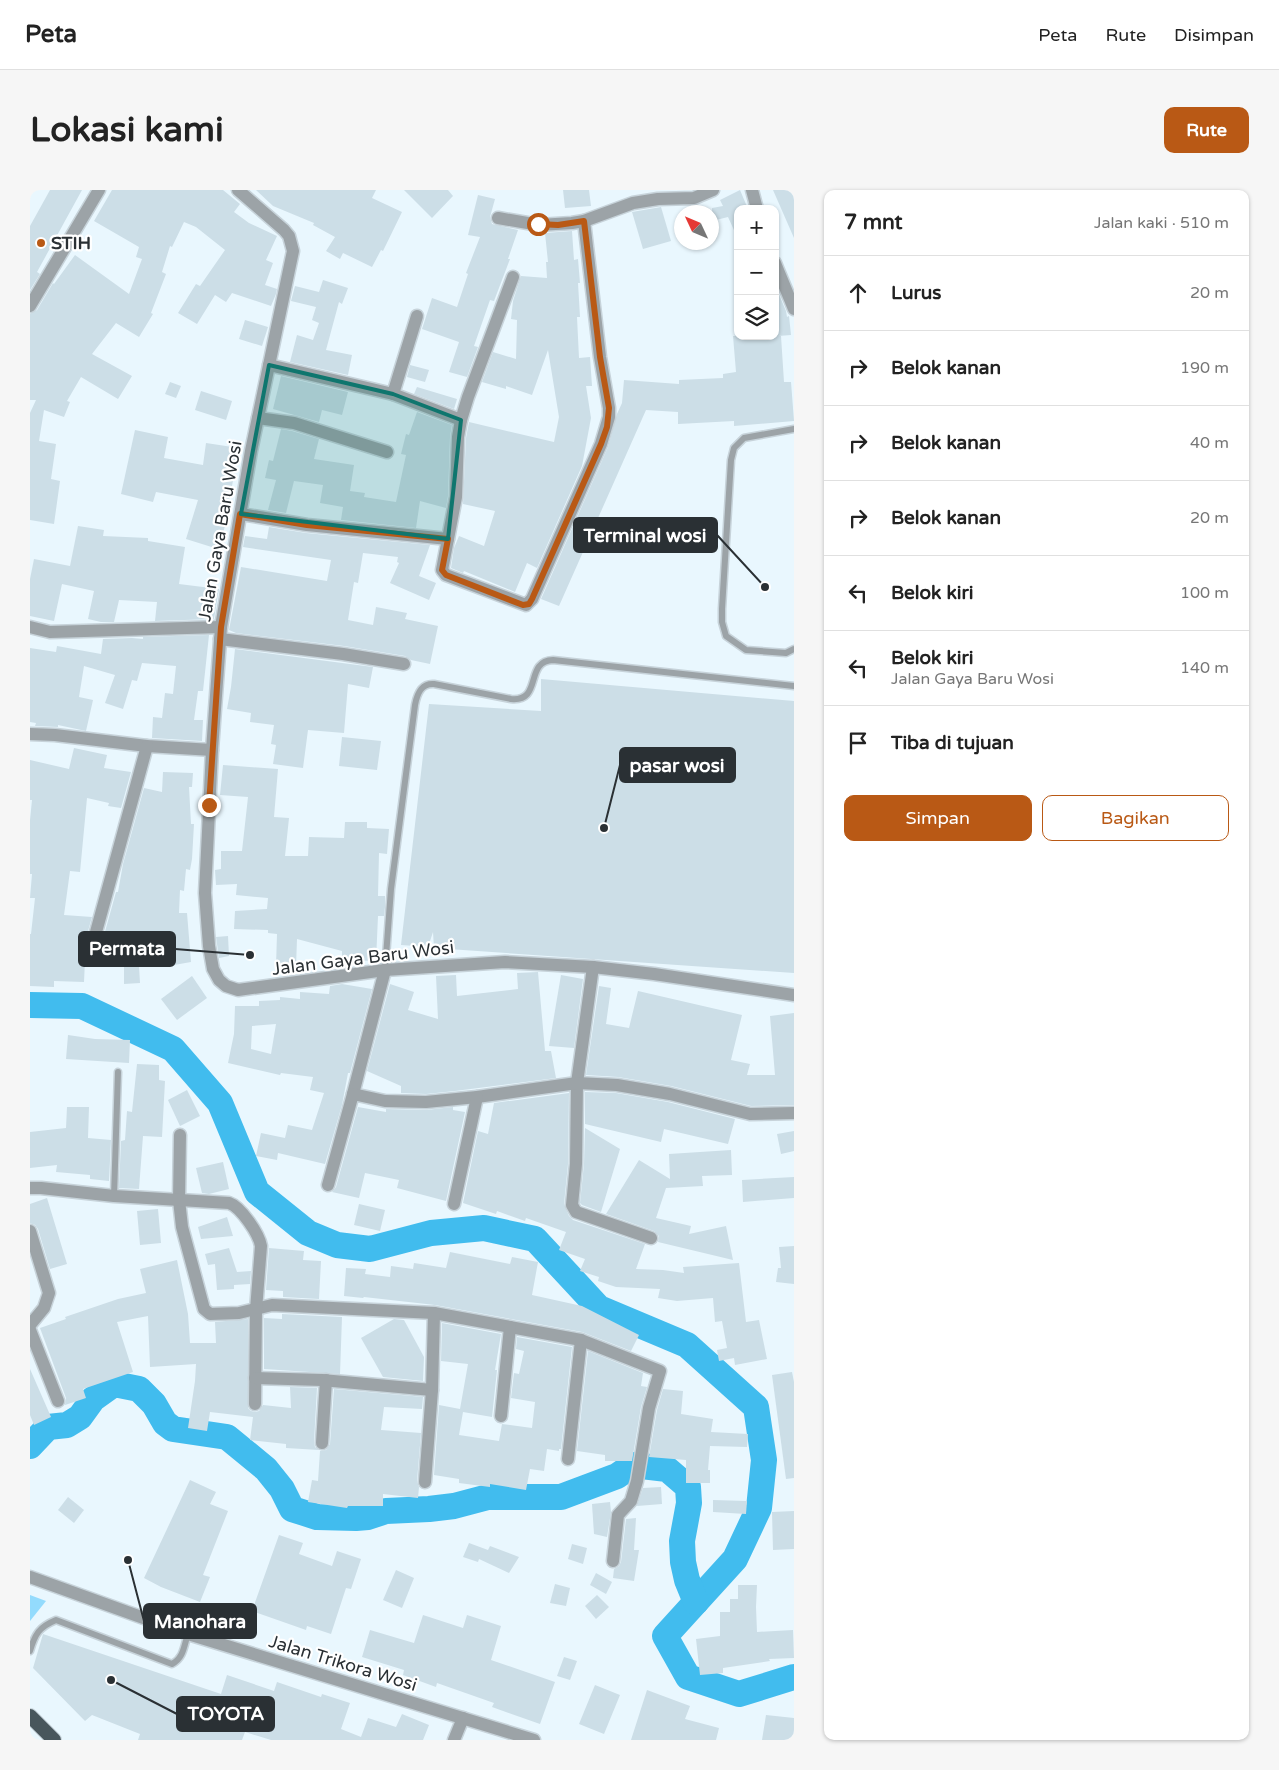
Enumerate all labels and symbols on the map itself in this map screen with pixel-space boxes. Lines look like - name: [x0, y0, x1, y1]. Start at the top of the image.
- north arrow: [674, 205, 719, 250]
- route start: [527, 213, 550, 236]
- place label: STIH: [51, 232, 91, 254]
- marker: STIH: [35, 237, 47, 249]
- street label: Jalan Gaya Baru Wosi: [193, 439, 247, 623]
- callout: Terminal wosi: [574, 518, 717, 552]
- text: Terminal wosi: [583, 525, 706, 547]
- callout: pasar wosi: [620, 748, 735, 782]
- text: pasar wosi: [629, 755, 725, 778]
- route end: [198, 794, 221, 817]
- callout: Permata: [79, 932, 175, 966]
- street label: Jalan Gaya Baru Wosi: [271, 936, 455, 980]
- text: Permata: [89, 938, 165, 960]
- callout: Manohara: [144, 1604, 256, 1638]
- text: Manohara: [154, 1611, 246, 1633]
- street label: Jalan Trikora Wosi: [266, 1630, 420, 1696]
- callout: TOYOTA: [177, 1697, 274, 1731]
- text: TOYOTA: [187, 1703, 264, 1725]

